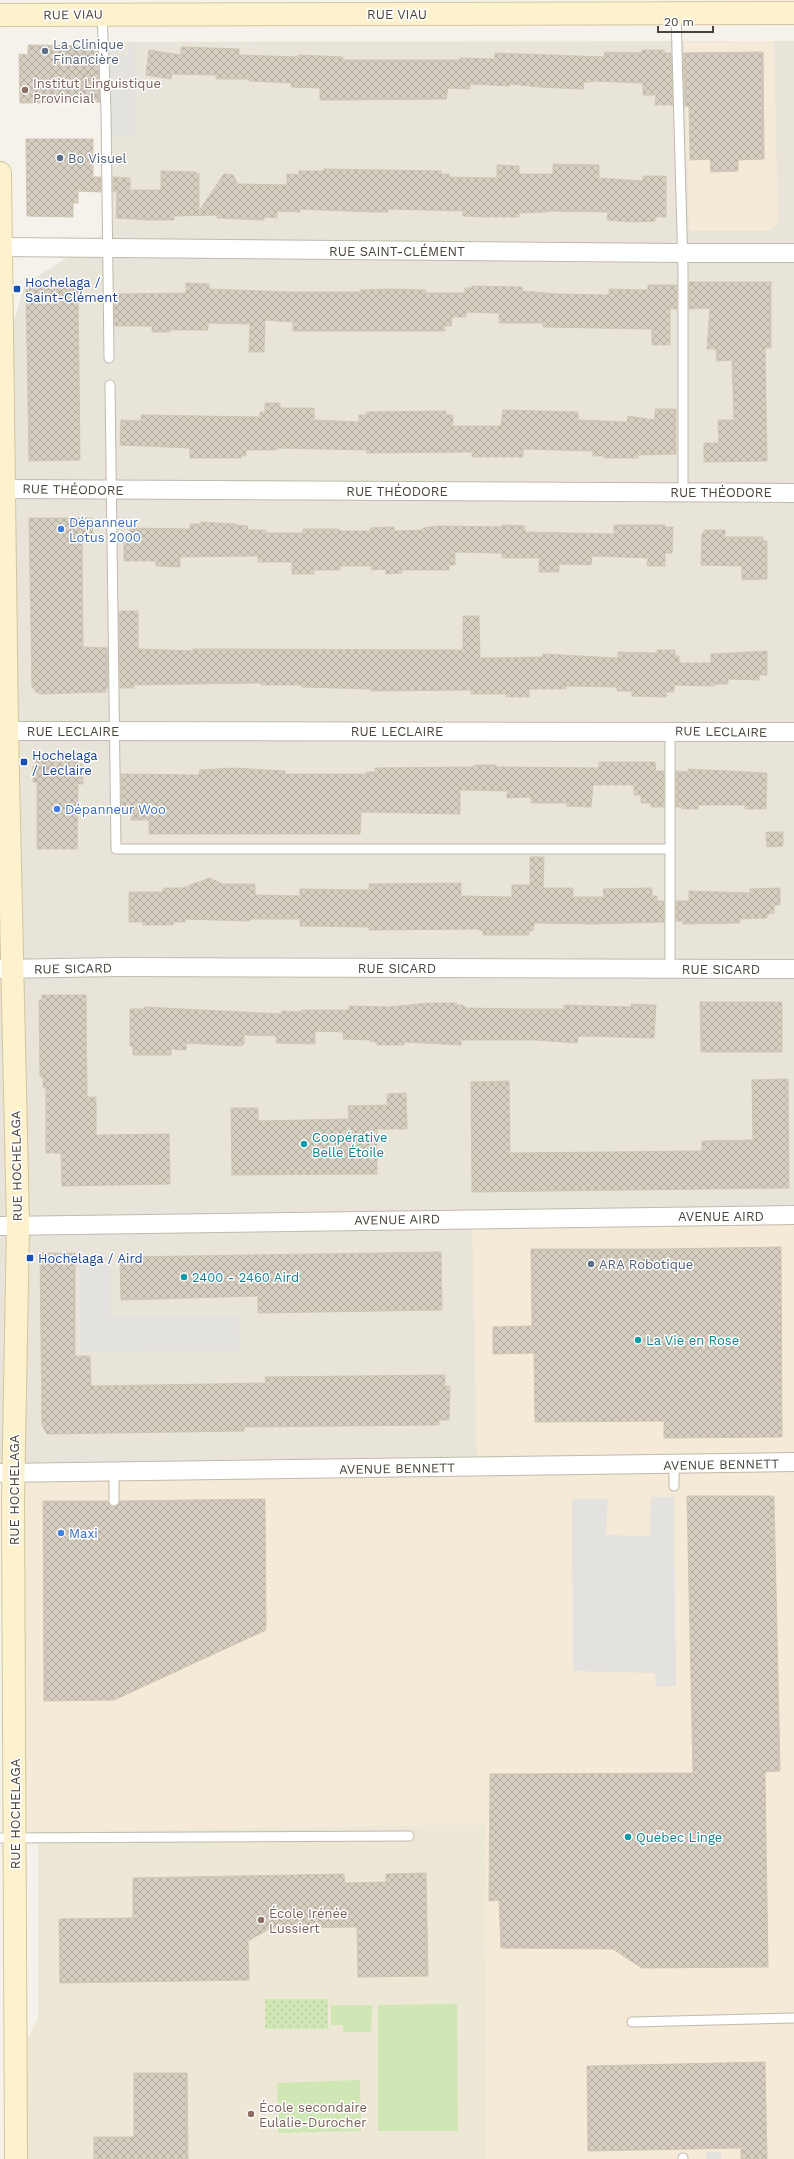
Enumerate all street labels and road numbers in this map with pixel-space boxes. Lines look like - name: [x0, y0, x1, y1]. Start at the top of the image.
- street label: RUE VIAU: [43, 6, 103, 23]
- street label: RUE VIAU: [367, 7, 427, 22]
- street label: RUE SAINT-CLÉMENT: [329, 243, 465, 259]
- street label: RUE THÉODORE: [22, 480, 124, 498]
- street label: RUE THÉODORE: [346, 483, 448, 499]
- street label: RUE THÉODORE: [670, 484, 772, 500]
- street label: RUE LECLAIRE: [675, 723, 767, 740]
- street label: RUE LECLAIRE: [27, 724, 119, 739]
- street label: RUE LECLAIRE: [351, 724, 443, 739]
- street label: RUE SICARD: [34, 960, 112, 977]
- street label: RUE SICARD: [358, 961, 436, 976]
- street label: RUE SICARD: [682, 962, 760, 977]
- street label: RUE HOCHELAGA: [8, 1110, 25, 1221]
- street label: AVENUE AIRD: [678, 1209, 764, 1224]
- street label: AVENUE AIRD: [354, 1211, 440, 1228]
- street label: RUE HOCHELAGA: [7, 1434, 22, 1545]
- street label: AVENUE BENNETT: [663, 1456, 779, 1473]
- street label: AVENUE BENNETT: [339, 1460, 455, 1477]
- street label: RUE HOCHELAGA: [8, 1758, 23, 1869]

